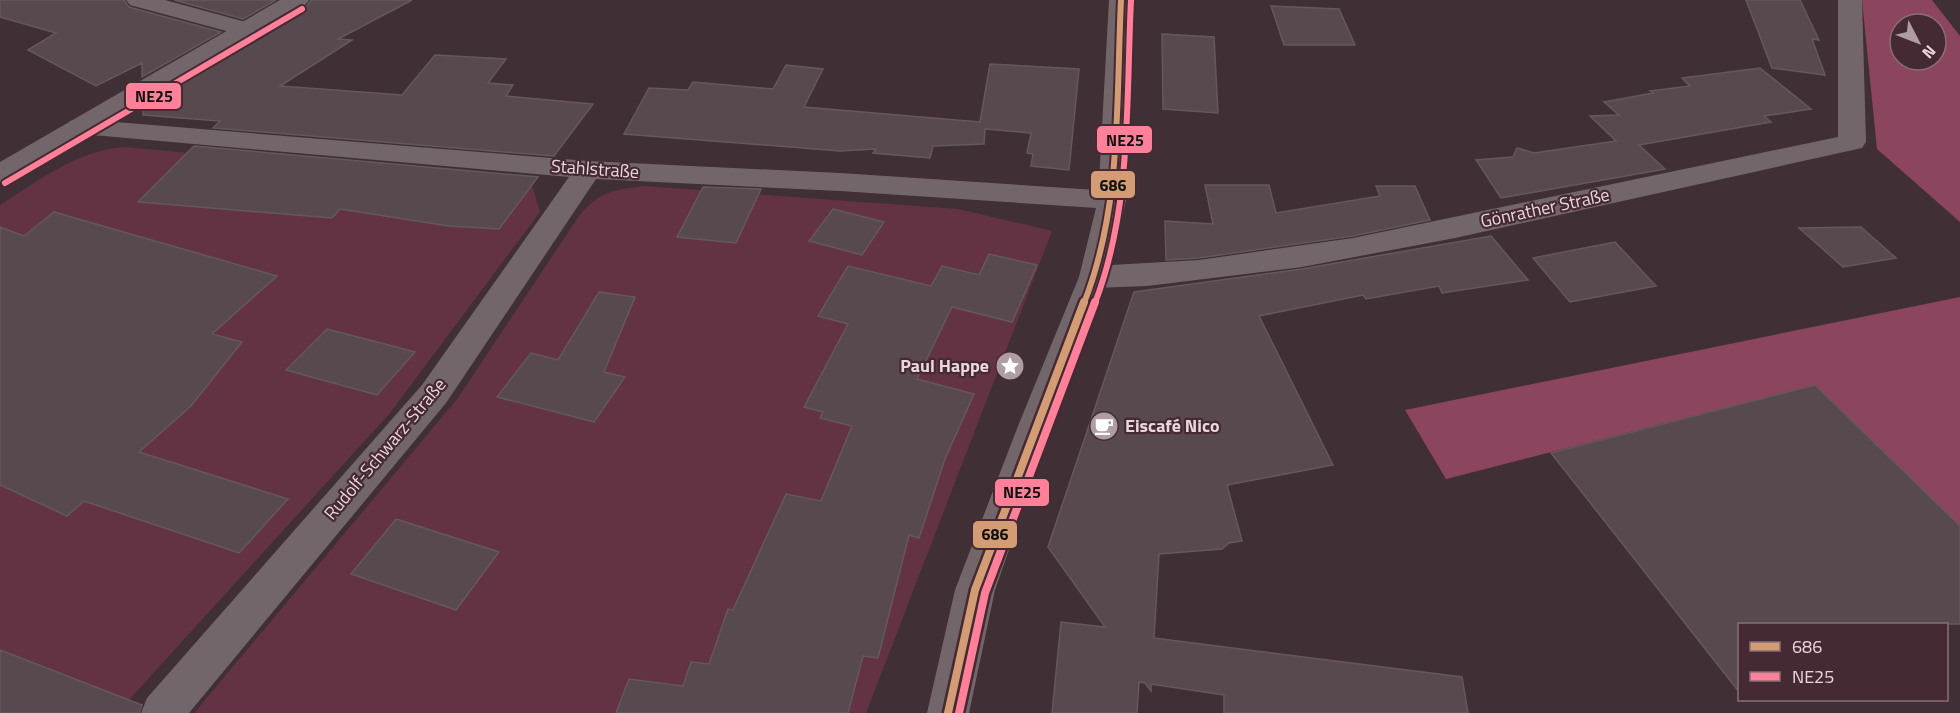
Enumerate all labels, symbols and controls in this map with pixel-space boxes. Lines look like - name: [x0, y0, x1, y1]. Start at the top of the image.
- north arrow: [1888, 12, 1948, 72]
- text: N: [1917, 40, 1942, 64]
- line badge: NE25: [125, 82, 182, 110]
- text: NE25: [135, 84, 173, 108]
- line badge: NE25: [1096, 125, 1153, 154]
- text: NE25: [1106, 128, 1144, 152]
- street label: Stahlstraße: [550, 152, 640, 185]
- line badge: 686: [1090, 170, 1136, 199]
- text: 686: [1100, 173, 1126, 197]
- street label: Gönrather Straße: [1478, 181, 1612, 234]
- place icon: Paul Happe: [994, 350, 1026, 382]
- place label: Paul Happe: [900, 352, 989, 379]
- street label: Rudolf-Schwarz-Straße: [317, 372, 452, 526]
- cafe icon: Eiscafé Nico: [1088, 410, 1120, 442]
- place label: Eiscafé Nico: [1125, 412, 1219, 439]
- line badge: NE25: [994, 478, 1050, 507]
- text: NE25: [1003, 480, 1041, 504]
- line badge: 686: [972, 520, 1018, 549]
- text: 686: [982, 522, 1008, 546]
- legend: [1738, 623, 1948, 701]
- text: 686: [1792, 633, 1822, 660]
- text: NE25: [1792, 663, 1834, 690]

